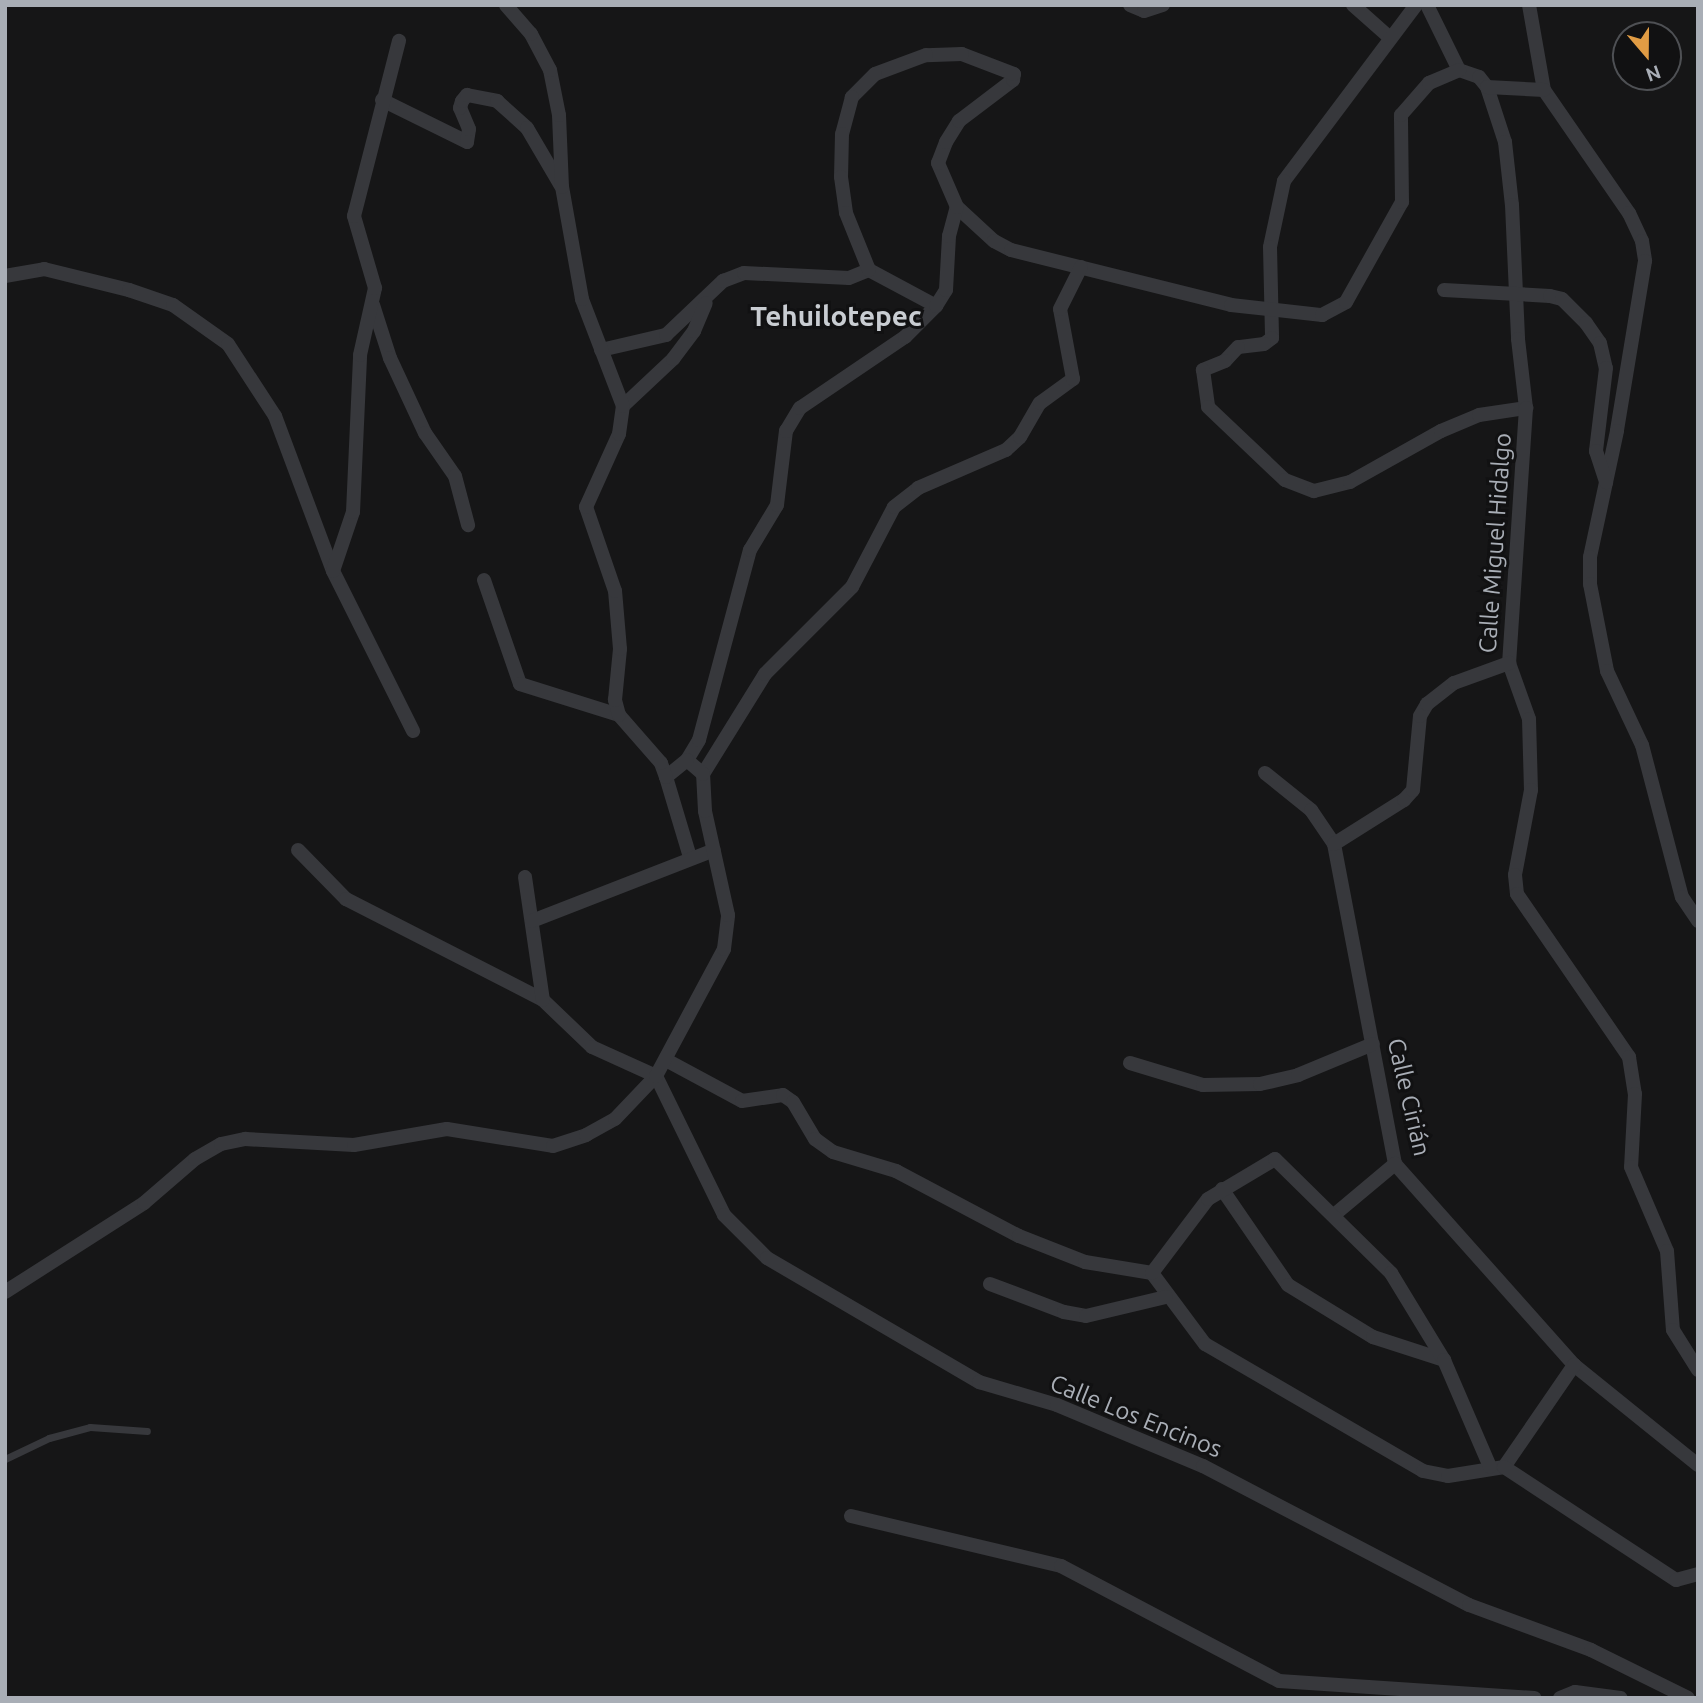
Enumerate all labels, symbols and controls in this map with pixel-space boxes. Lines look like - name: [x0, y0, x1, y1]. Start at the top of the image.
- north arrow: [1612, 21, 1682, 91]
- text: N: [1643, 61, 1664, 87]
- district label: Tehuilotepec: [750, 299, 922, 333]
- street label: Calle Miguel Hidalgo: [1473, 432, 1517, 654]
- street label: Calle Cirián: [1381, 1035, 1437, 1159]
- street label: Calle Los Encinos: [1046, 1368, 1226, 1464]

